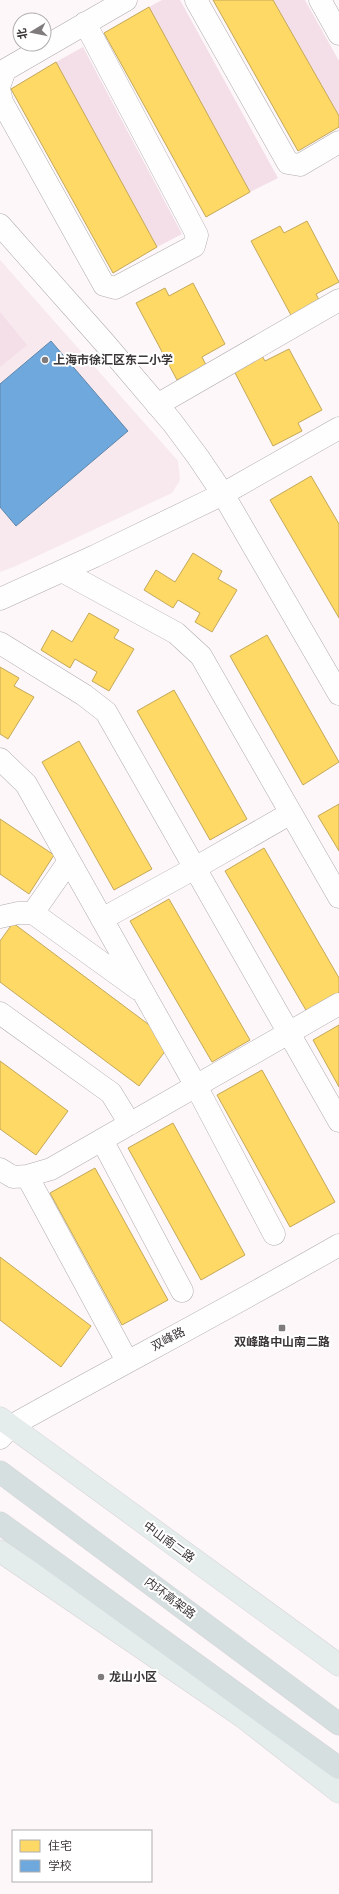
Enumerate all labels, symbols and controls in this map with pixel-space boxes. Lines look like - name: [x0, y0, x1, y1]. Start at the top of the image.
- north arrow: [12, 12, 52, 52]
- text: 北: [15, 27, 30, 40]
- place label: 上海市徐汇区东二小学: [53, 353, 173, 367]
- marker: 上海市徐汇区东二小学: [40, 355, 50, 365]
- marker: 双峰路中山南二路: [277, 1323, 287, 1333]
- street label: 双峰路: [149, 1324, 187, 1354]
- place label: 双峰路中山南二路: [234, 1335, 330, 1349]
- street label: 中山南二路: [141, 1519, 197, 1565]
- street label: 内环高架路: [142, 1574, 198, 1622]
- place label: 龙山小区: [109, 1670, 157, 1684]
- marker: 龙山小区: [96, 1672, 106, 1682]
- legend: [12, 1830, 152, 1882]
- text: 住宅: [48, 1839, 72, 1853]
- text: 学校: [48, 1859, 72, 1873]

